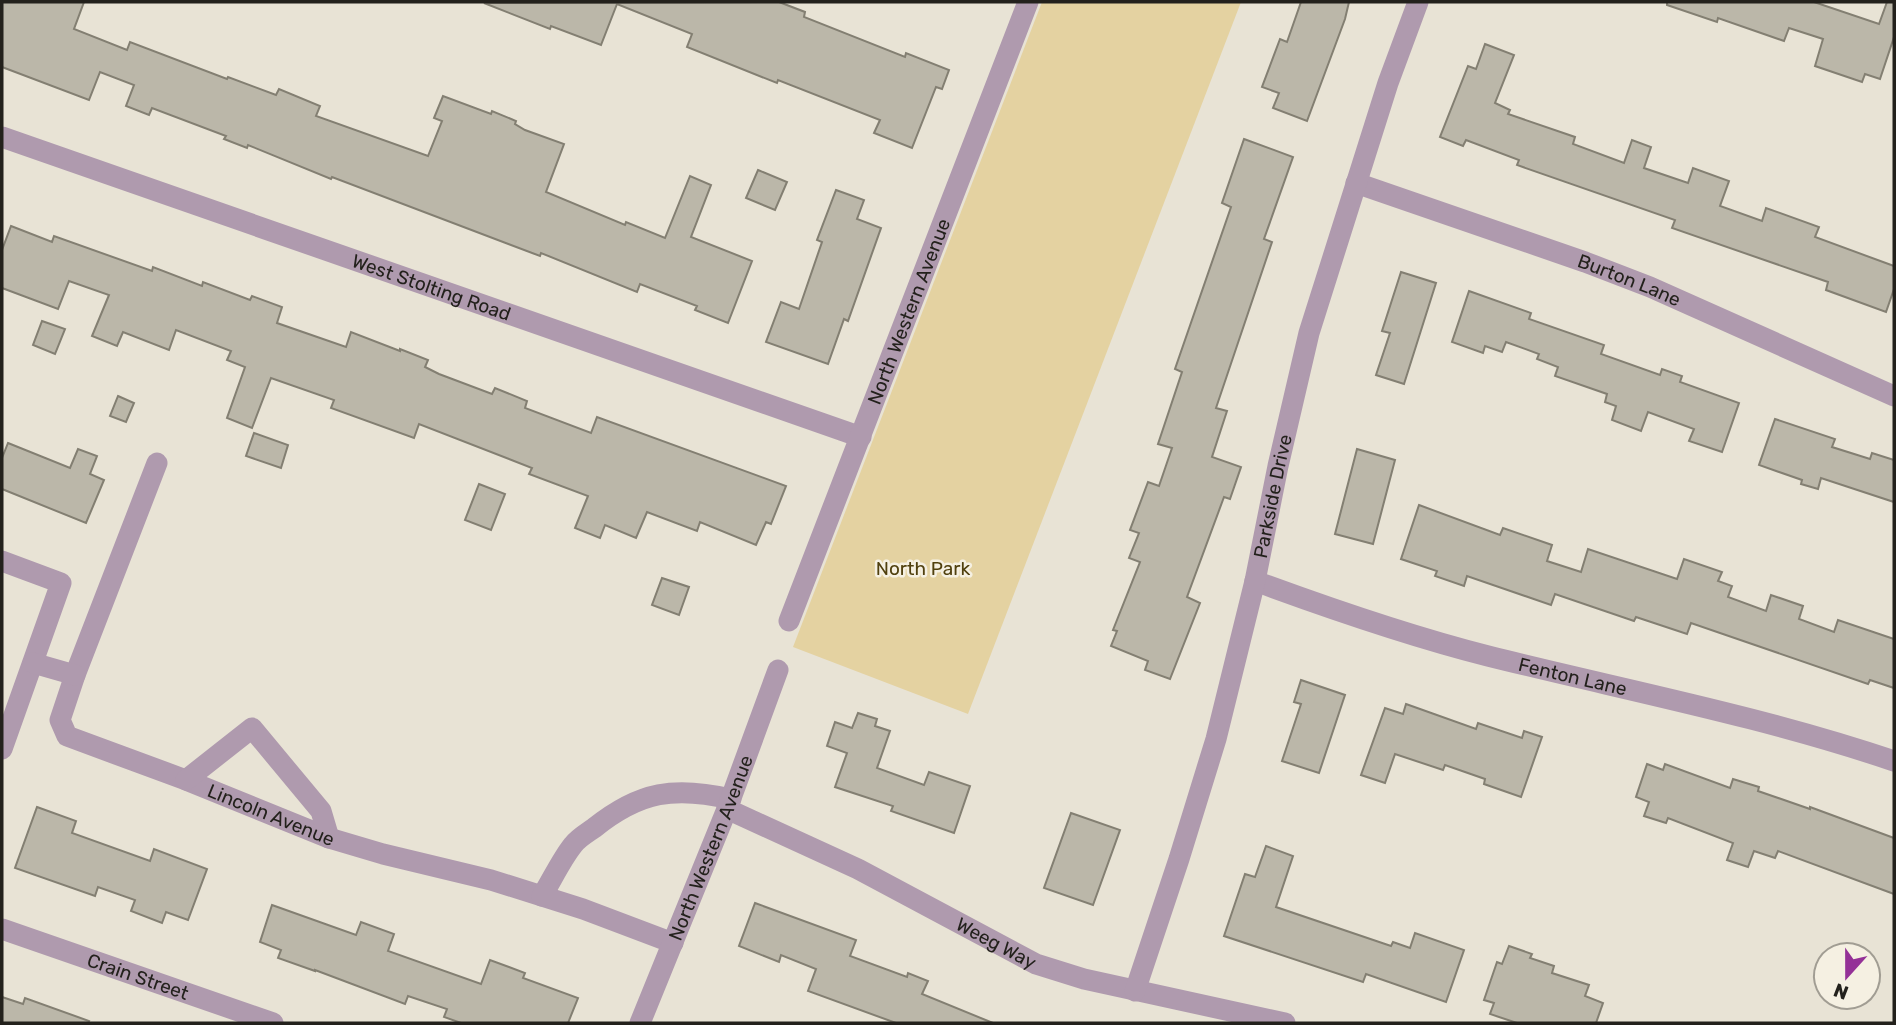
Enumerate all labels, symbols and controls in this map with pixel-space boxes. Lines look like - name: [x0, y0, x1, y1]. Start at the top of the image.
- street label: North Western Avenue: [863, 215, 955, 408]
- street label: West Stolting Road: [349, 249, 514, 326]
- street label: Burton Lane: [1575, 249, 1684, 311]
- street label: Parkside Drive: [1249, 432, 1297, 560]
- park label: North Park: [876, 557, 970, 580]
- street label: Fenton Lane: [1516, 653, 1629, 701]
- street label: North Western Avenue: [664, 752, 758, 944]
- street label: Lincoln Avenue: [204, 779, 338, 851]
- street label: Weeg Way: [952, 913, 1040, 974]
- north arrow: [1812, 941, 1882, 1011]
- street label: Crain Street: [84, 948, 192, 1005]
- text: N: [1831, 978, 1852, 1005]

